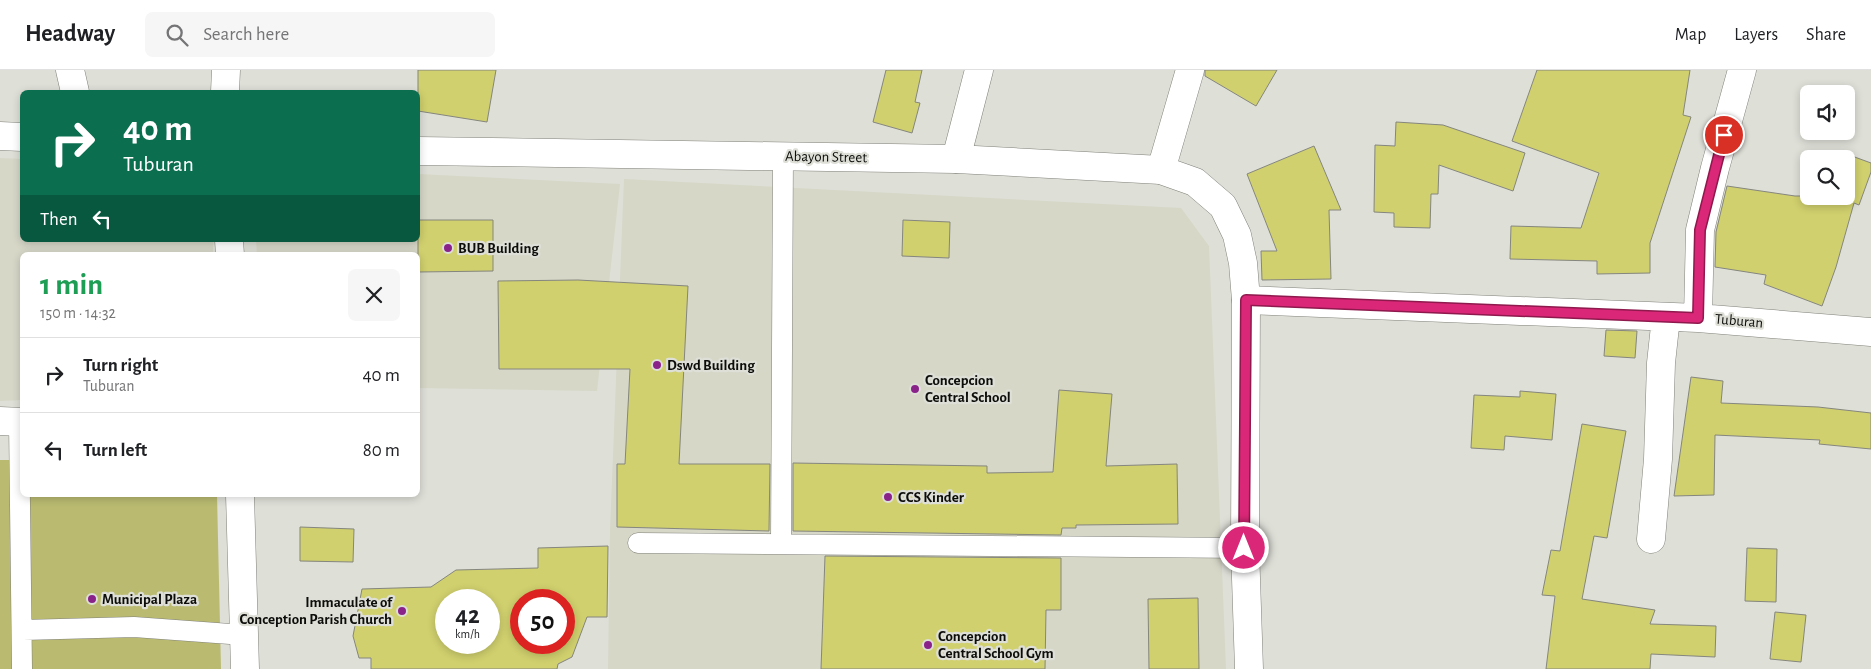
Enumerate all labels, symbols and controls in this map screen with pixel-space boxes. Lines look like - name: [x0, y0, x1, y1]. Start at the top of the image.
- search box: [145, 12, 495, 57]
- icon: search: [163, 21, 191, 49]
- text: Headway: [25, 22, 115, 46]
- text: Search here: [203, 25, 289, 44]
- text: Map: [1675, 26, 1706, 44]
- text: Layers: [1734, 26, 1778, 44]
- text: Share: [1806, 26, 1846, 44]
- map controls: [1800, 85, 1855, 205]
- button: sound: [1800, 85, 1855, 140]
- icon: right: [40, 110, 105, 175]
- text: 40 m: [123, 112, 192, 147]
- pin: [1703, 114, 1745, 156]
- icon: arrive: [1710, 121, 1738, 149]
- street label: Abayon Street: [785, 149, 867, 165]
- button: search: [1800, 150, 1855, 205]
- text: Tuburan: [123, 153, 194, 175]
- icon: left: [88, 205, 116, 233]
- text: Then: [40, 210, 78, 229]
- place label: BUB Building: [458, 241, 539, 256]
- marker: BUB Building: [442, 242, 454, 254]
- button: close: [348, 269, 400, 321]
- text: 1 min: [40, 270, 103, 300]
- text: 150 m · 14:32: [40, 305, 116, 321]
- street label: Tuburan: [1714, 311, 1764, 331]
- text: Turn right: [83, 356, 158, 375]
- place label: Dswd Building: [667, 358, 755, 373]
- marker: Dswd Building: [651, 359, 663, 371]
- icon: right: [40, 361, 68, 389]
- text: 40 m: [362, 366, 400, 385]
- place label: Concepcion Central School: [925, 373, 1011, 405]
- text: Tuburan: [83, 378, 135, 394]
- marker: Concepcion Central School: [909, 383, 921, 395]
- icon: left: [40, 436, 68, 464]
- text: Turn left: [83, 441, 147, 460]
- text: 80 m: [363, 441, 400, 460]
- place label: CCS Kinder: [898, 490, 965, 505]
- marker: CCS Kinder: [882, 491, 894, 503]
- position arrow: [1217, 521, 1269, 573]
- speed limit sign: 50: [510, 589, 575, 654]
- place label: Municipal Plaza: [102, 592, 197, 607]
- marker: Municipal Plaza: [86, 593, 98, 605]
- place label: Immaculate of Conception Parish Church: [239, 595, 393, 627]
- text: 42: [455, 603, 480, 628]
- marker: Immaculate of Conception Parish Church: [396, 605, 408, 617]
- text: km/h: [455, 628, 480, 640]
- place label: Concepcion Central School Gym: [938, 629, 1054, 661]
- marker: Concepcion Central School Gym: [922, 639, 934, 651]

